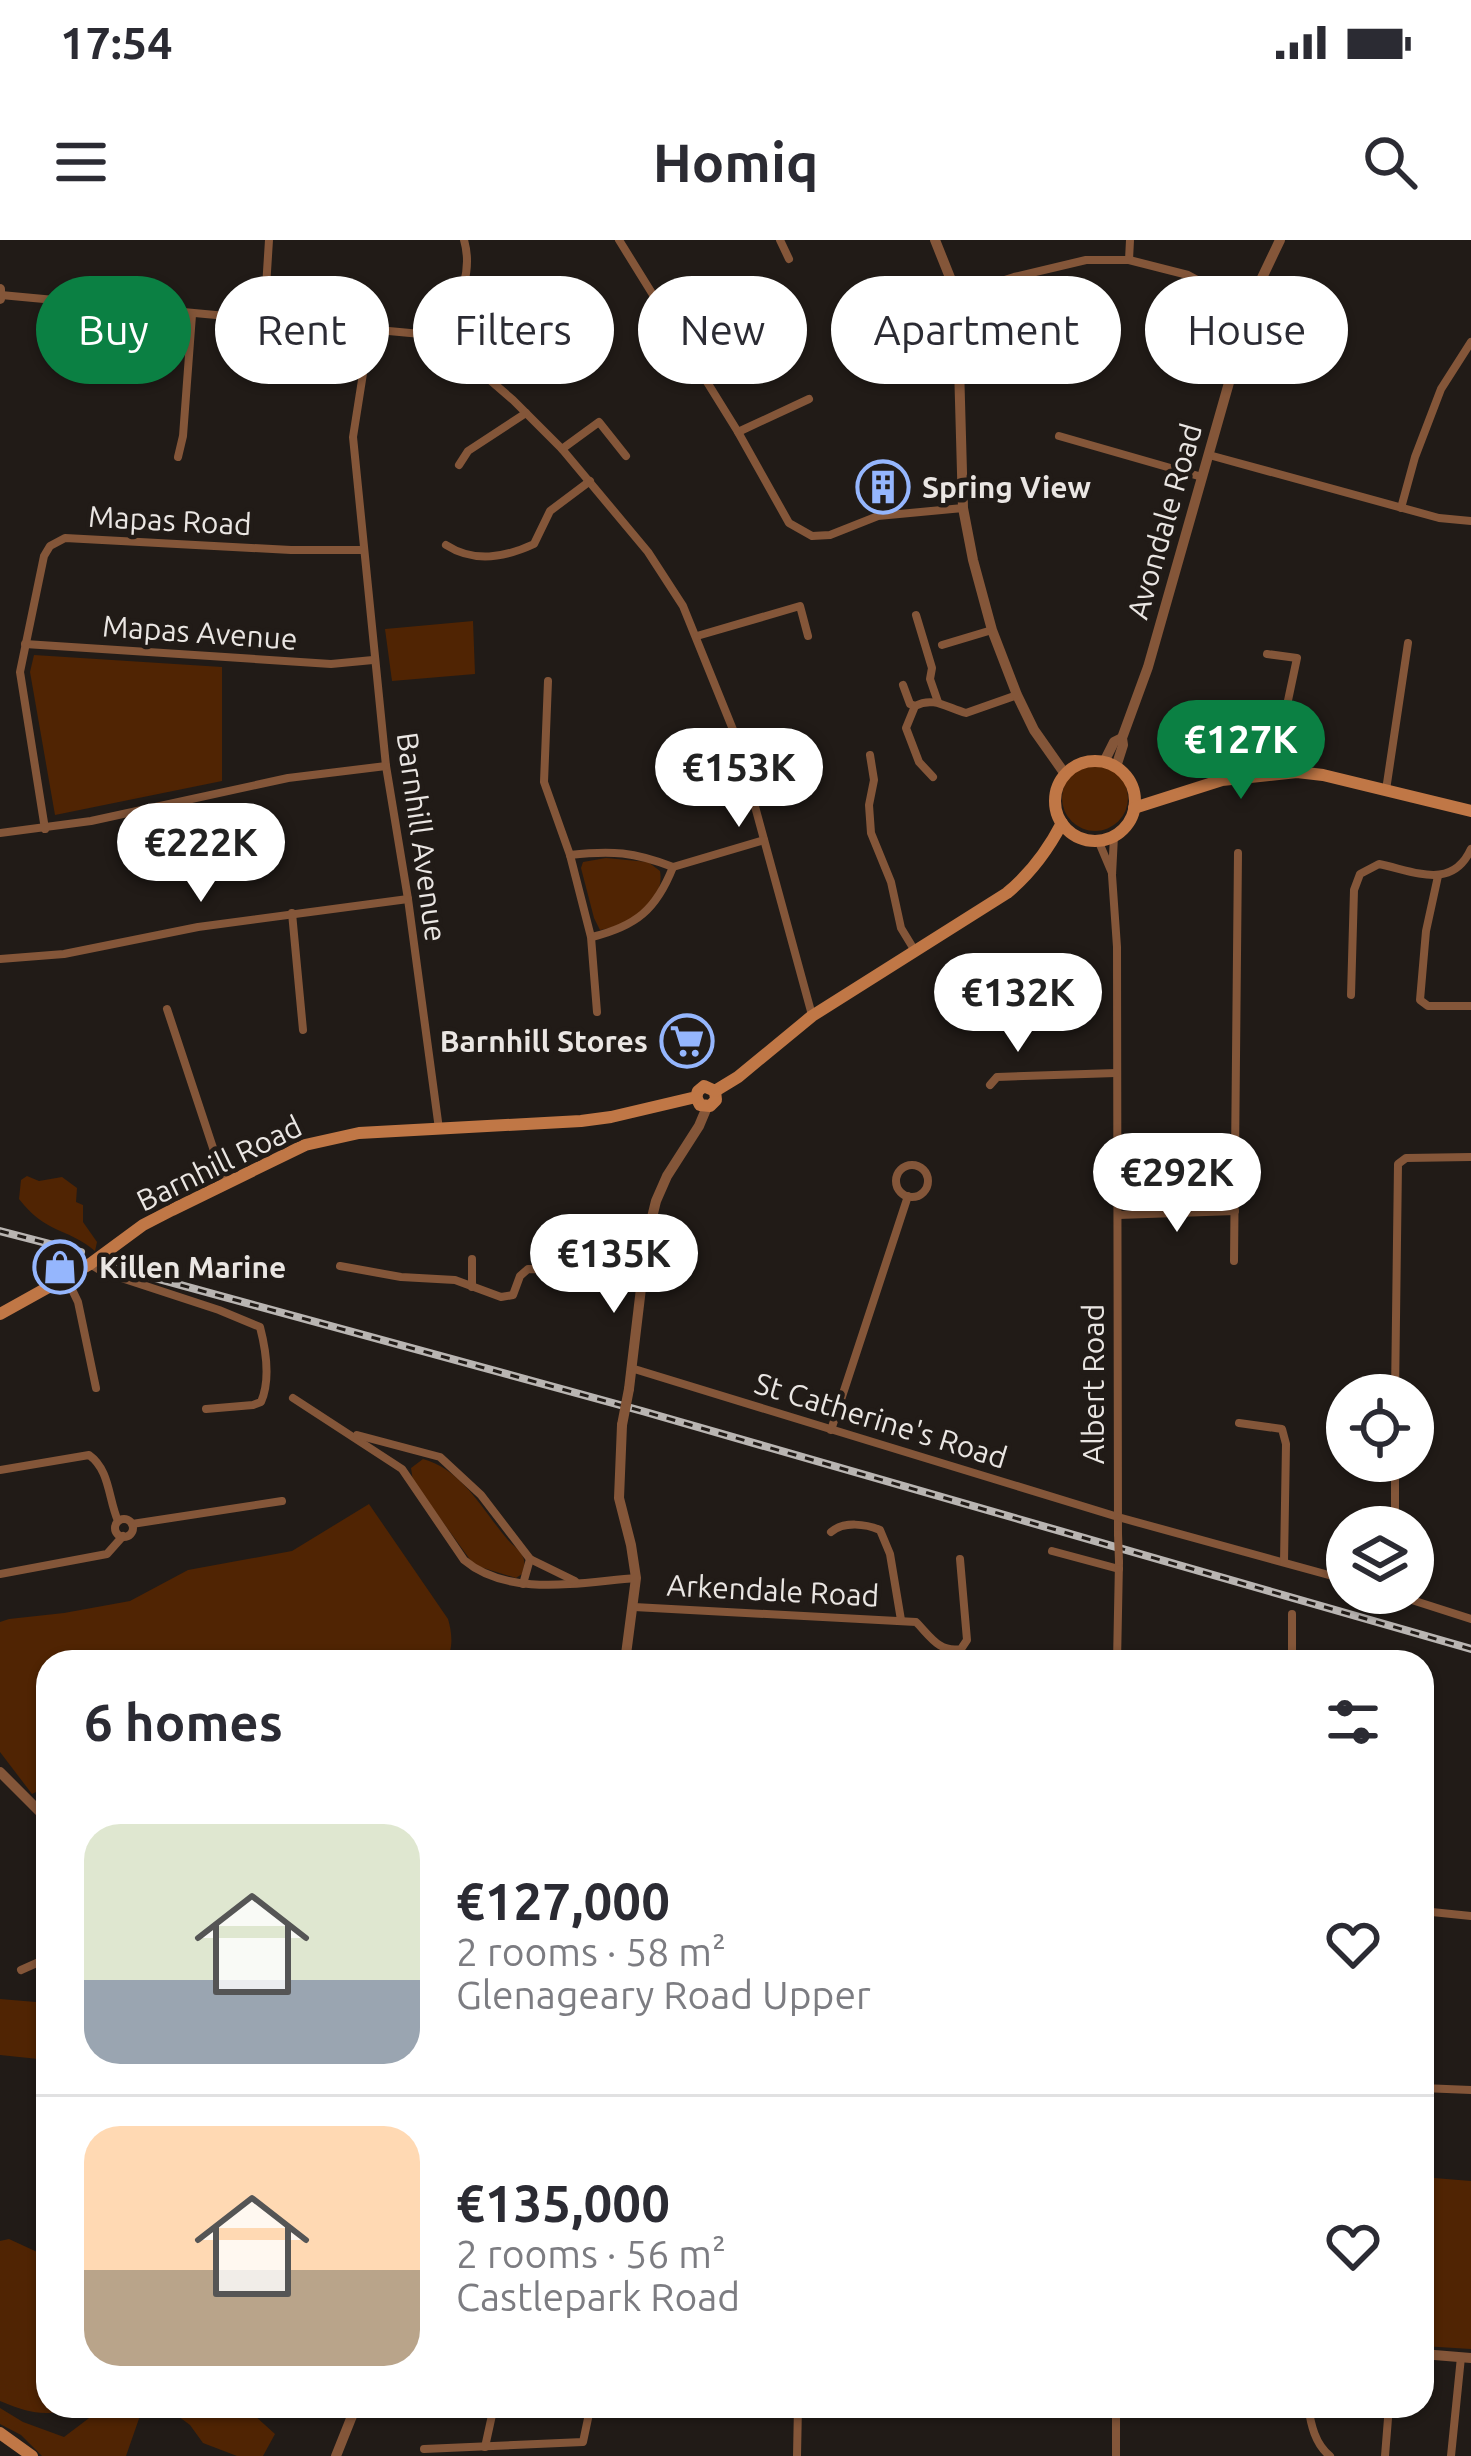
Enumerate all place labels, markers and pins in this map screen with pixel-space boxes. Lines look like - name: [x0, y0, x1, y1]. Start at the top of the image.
- building icon: Spring View: [855, 459, 911, 515]
- place label: Spring View: [922, 470, 1092, 504]
- pin: €127K: [1157, 700, 1325, 802]
- pin: €153K: [655, 728, 823, 830]
- pin: €222K: [117, 803, 285, 905]
- pin: €132K: [934, 953, 1102, 1055]
- supermarket icon: Barnhill Stores: [659, 1013, 715, 1069]
- place label: Barnhill Stores: [440, 1024, 648, 1058]
- pin: €292K: [1093, 1133, 1261, 1235]
- pin: €135K: [530, 1214, 698, 1316]
- shop icon: Killen Marine: [32, 1239, 88, 1295]
- place label: Killen Marine: [99, 1250, 286, 1284]

